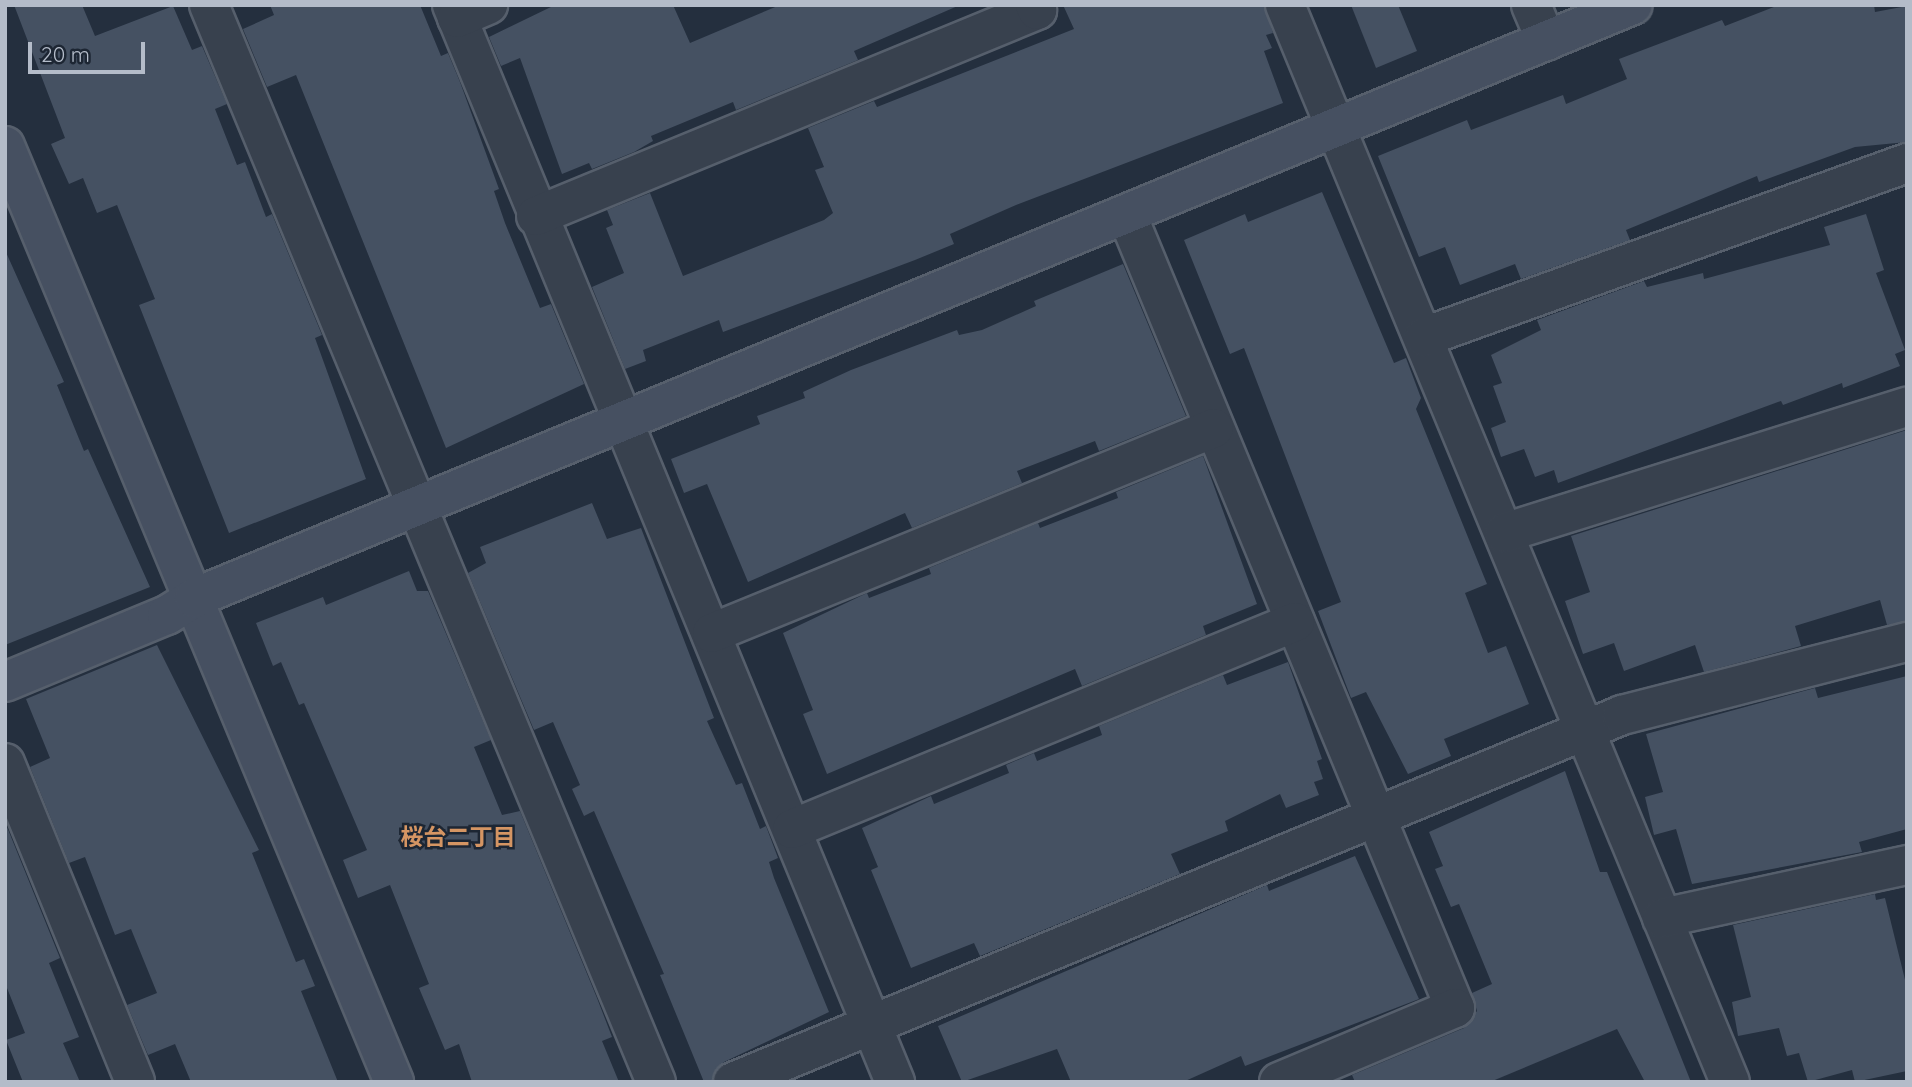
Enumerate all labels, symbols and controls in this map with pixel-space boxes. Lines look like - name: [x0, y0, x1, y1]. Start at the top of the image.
- scale bar: [32, 28, 149, 72]
- text: 20 m: [41, 41, 90, 67]
- district label: 桜台二丁目: [401, 823, 515, 851]

